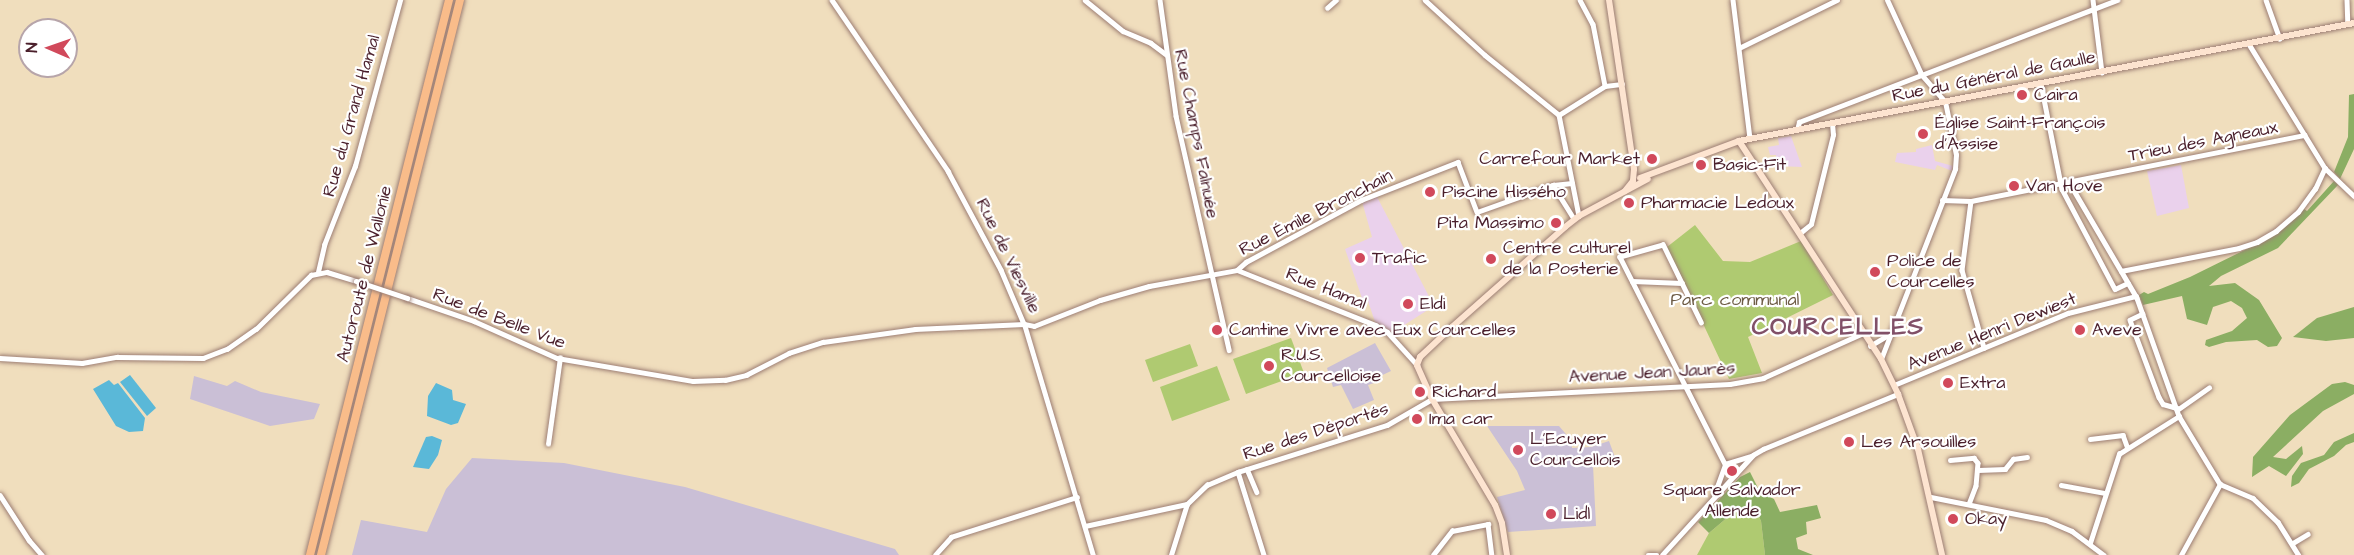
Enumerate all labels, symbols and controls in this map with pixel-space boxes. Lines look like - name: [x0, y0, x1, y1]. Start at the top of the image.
- north arrow: [18, 18, 78, 78]
- street label: Rue du Grand Hamal: [319, 32, 385, 200]
- text: N: [21, 42, 43, 53]
- street label: Rue Champs Falnuée: [1169, 47, 1223, 221]
- street label: Rue du Général de Gaulle: [1890, 47, 2098, 107]
- place label: Caira: [2034, 84, 2078, 106]
- marker: Caira: [2015, 88, 2029, 102]
- place label: Église Saint-François d'Assise: [1935, 113, 2106, 156]
- street label: Trieu des Agneaux: [2127, 117, 2279, 167]
- marker: Église Saint-François d'Assise: [1916, 127, 1930, 141]
- place label: Carrefour Market: [1479, 148, 1640, 170]
- marker: Carrefour Market: [1645, 152, 1659, 166]
- place label: Basic-Fit: [1713, 154, 1786, 176]
- marker: Basic-Fit: [1694, 158, 1708, 172]
- street label: Rue Émile Bronchain: [1236, 165, 1396, 261]
- place label: Van Hove: [2026, 175, 2103, 197]
- marker: Van Hove: [2007, 179, 2021, 193]
- place label: Piscine Hissého: [1442, 181, 1566, 203]
- street label: Autoroute de Wallonie: [333, 184, 397, 364]
- marker: Piscine Hissého: [1423, 185, 1437, 199]
- place label: Pharmacie Ledoux: [1641, 192, 1794, 214]
- street label: Rue de Viesville: [971, 195, 1045, 317]
- marker: Pharmacie Ledoux: [1622, 196, 1636, 210]
- place label: Pita Massimo: [1437, 212, 1544, 234]
- marker: Pita Massimo: [1549, 216, 1563, 230]
- place label: Centre culturel de la Posterie: [1503, 238, 1631, 280]
- place label: Trafic: [1372, 247, 1427, 269]
- marker: Trafic: [1353, 251, 1367, 265]
- place label: Police de Courcelles: [1887, 251, 1975, 294]
- marker: Centre culturel de la Posterie: [1484, 252, 1498, 266]
- street label: Rue Hamal: [1283, 263, 1369, 315]
- marker: Police de Courcelles: [1868, 265, 1882, 279]
- street label: Rue de Belle Vue: [430, 284, 568, 354]
- street label: Avenue Henri Dewiest: [1905, 288, 2079, 376]
- park label: Parc communal: [1671, 289, 1799, 311]
- place label: Eldi: [1420, 293, 1445, 315]
- marker: Eldi: [1401, 297, 1415, 311]
- district label: COURCELLES: [1752, 314, 1924, 342]
- place label: Cantine Vivre avec Eux Courcelles: [1229, 319, 1516, 341]
- place label: Aveve: [2092, 319, 2142, 341]
- marker: Cantine Vivre avec Eux Courcelles: [1210, 323, 1224, 337]
- marker: Aveve: [2073, 323, 2087, 337]
- place label: R.U.S. Courcelloise: [1281, 345, 1381, 388]
- street label: Avenue Jean Jaurès: [1568, 358, 1736, 388]
- marker: R.U.S. Courcelloise: [1262, 359, 1276, 373]
- place label: Extra: [1960, 372, 2005, 394]
- marker: Extra: [1941, 376, 1955, 390]
- place label: Richard: [1432, 381, 1496, 403]
- marker: Richard: [1413, 385, 1427, 399]
- street label: Rue des Déportés: [1241, 398, 1391, 466]
- place label: Ima car: [1429, 408, 1493, 430]
- marker: Ima car: [1410, 412, 1424, 426]
- place label: L'Ecuyer Courcellois: [1530, 429, 1621, 472]
- place label: Les Arsouilles: [1861, 431, 1976, 453]
- marker: Les Arsouilles: [1842, 435, 1856, 449]
- marker: L'Ecuyer Courcellois: [1511, 443, 1525, 457]
- marker: Square Salvador Allende: [1725, 464, 1739, 478]
- place label: Square Salvador Allende: [1663, 480, 1801, 522]
- place label: Lidl: [1563, 503, 1590, 525]
- marker: Lidl: [1544, 507, 1558, 521]
- place label: Okay: [1965, 508, 2007, 530]
- marker: Okay: [1946, 512, 1960, 526]

